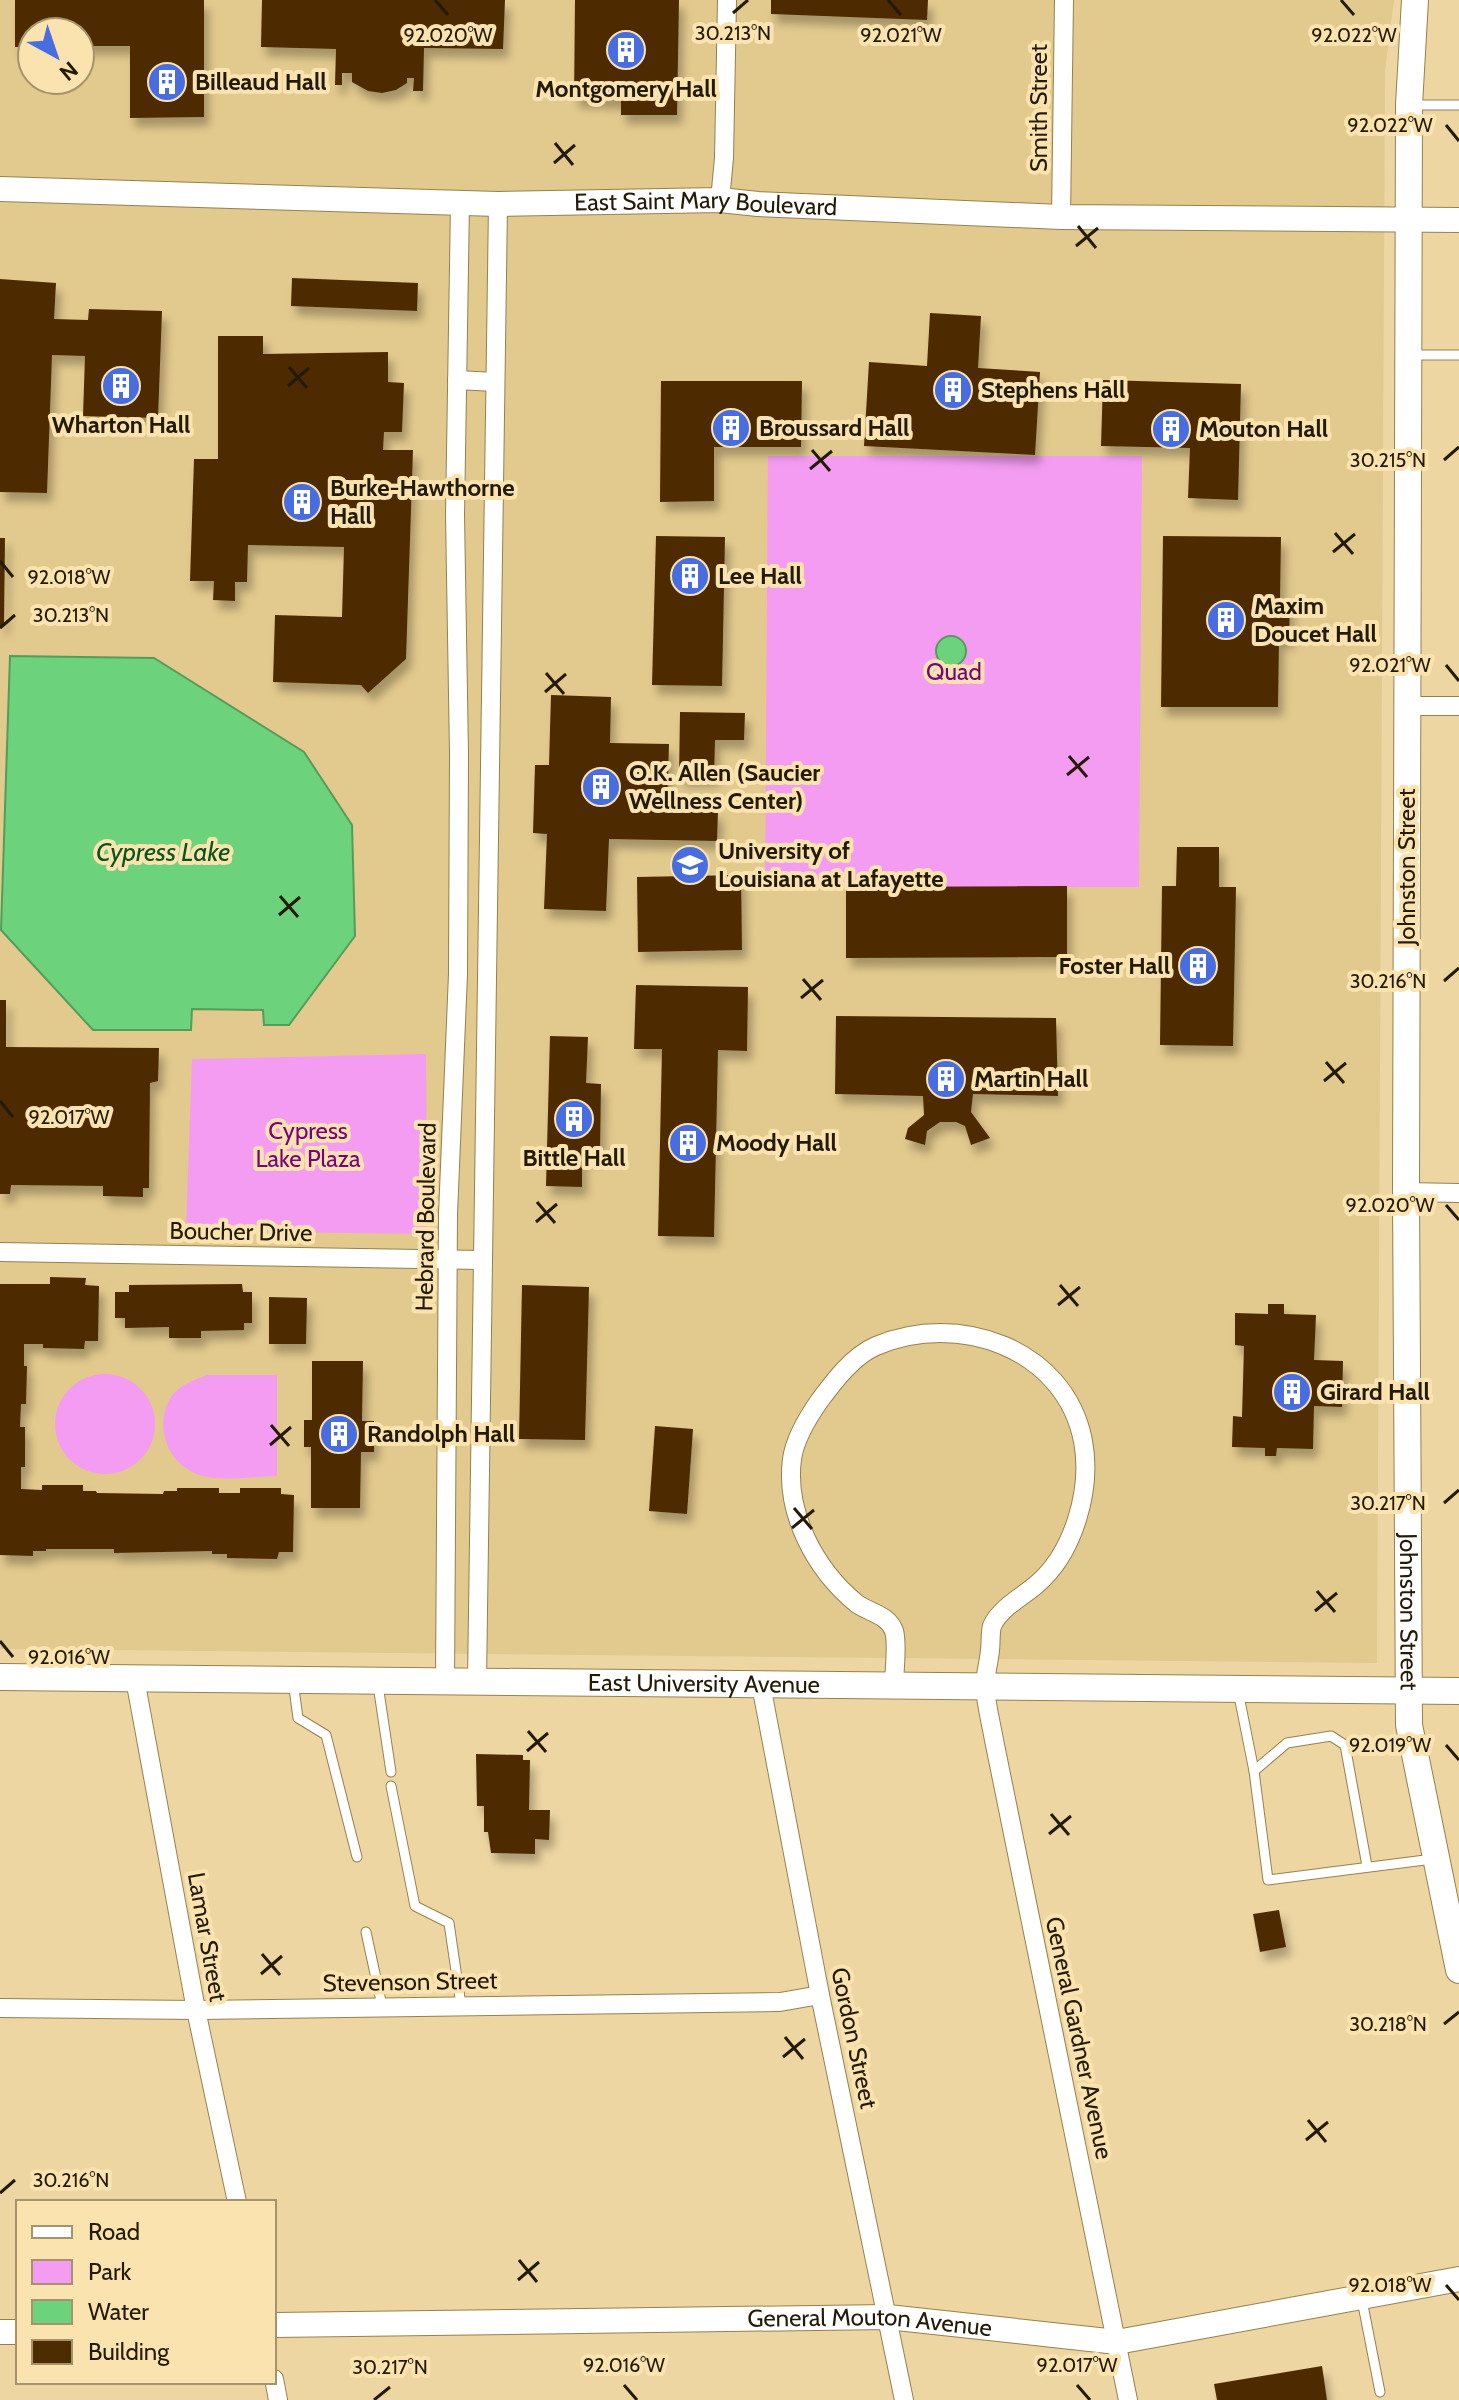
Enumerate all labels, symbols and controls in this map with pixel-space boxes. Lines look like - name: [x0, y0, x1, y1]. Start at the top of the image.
- north arrow: [16, 16, 96, 96]
- text: 30.213°N: [695, 21, 771, 45]
- text: 92.020°W: [404, 23, 492, 47]
- text: 92.021°W: [860, 23, 942, 47]
- text: 92.022°W: [1311, 23, 1397, 47]
- building icon: Montgomery Hall: [605, 29, 647, 71]
- street label: Smith Street: [1024, 44, 1053, 172]
- text: N: [54, 56, 83, 86]
- building icon: Billeaud Hall: [146, 61, 188, 103]
- place label: Billeaud Hall: [195, 67, 327, 96]
- place label: Montgomery Hall: [535, 74, 717, 103]
- text: 92.022°W: [1347, 113, 1433, 137]
- street label: East Saint Mary Boulevard: [574, 185, 838, 221]
- building icon: Wharton Hall: [100, 365, 142, 407]
- building icon: Stephens Hall: [932, 369, 974, 411]
- place label: Stephens Hall: [981, 375, 1125, 404]
- building icon: Broussard Hall: [710, 407, 752, 449]
- building icon: Mouton Hall: [1150, 408, 1192, 450]
- place label: Wharton Hall: [52, 410, 190, 439]
- place label: Broussard Hall: [759, 413, 909, 442]
- place label: Mouton Hall: [1199, 414, 1328, 443]
- text: 30.215°N: [1350, 448, 1426, 472]
- place label: Burke-Hawthorne Hall: [330, 473, 515, 530]
- building icon: Burke-Hawthorne Hall: [281, 481, 323, 523]
- building icon: Lee Hall: [669, 555, 711, 597]
- place label: Lee Hall: [718, 561, 802, 590]
- text: 92.018°W: [28, 565, 111, 589]
- place label: Maxim Doucet Hall: [1254, 591, 1377, 648]
- building icon: Maxim Doucet Hall: [1205, 599, 1247, 641]
- text: 30.213°N: [33, 603, 109, 627]
- text: 92.021°W: [1349, 653, 1431, 677]
- park label: Quad: [926, 657, 982, 686]
- place label: O.K. Allen (Saucier Wellness Center): [629, 758, 820, 815]
- building icon: O.K. Allen (Saucier Wellness Center): [580, 766, 622, 808]
- street label: Johnston Street: [1392, 788, 1421, 947]
- water label: Cypress Lake: [96, 836, 230, 868]
- place label: University of Louisiana at Lafayette: [718, 836, 944, 893]
- school or university icon: University of Louisiana at Lafayette: [669, 844, 711, 886]
- building icon: Foster Hall: [1177, 945, 1219, 987]
- place label: Foster Hall: [1059, 951, 1170, 980]
- text: 30.216°N: [1350, 969, 1426, 993]
- building icon: Martin Hall: [925, 1058, 967, 1100]
- place label: Martin Hall: [974, 1064, 1088, 1093]
- building icon: Bittle Hall: [553, 1098, 595, 1140]
- text: 92.017°W: [29, 1105, 110, 1129]
- park label: Cypress Lake Plaza: [255, 1116, 361, 1173]
- street label: Hebrard Boulevard: [409, 1122, 442, 1312]
- building icon: Moody Hall: [667, 1122, 709, 1164]
- place label: Moody Hall: [716, 1128, 837, 1157]
- place label: Bittle Hall: [523, 1143, 625, 1172]
- text: 92.020°W: [1346, 1193, 1434, 1217]
- street label: Boucher Drive: [169, 1216, 313, 1247]
- building icon: Girard Hall: [1271, 1371, 1313, 1413]
- place label: Girard Hall: [1320, 1377, 1430, 1406]
- building icon: Randolph Hall: [318, 1413, 360, 1455]
- place label: Randolph Hall: [367, 1419, 515, 1448]
- text: 30.217°N: [1350, 1491, 1426, 1515]
- street label: Johnston Street: [1394, 1532, 1424, 1690]
- text: 92.016°W: [28, 1645, 110, 1669]
- street label: East University Avenue: [588, 1668, 820, 1699]
- text: 92.019°W: [1349, 1733, 1431, 1757]
- street label: Lamar Street: [182, 1870, 233, 2004]
- street label: General Gardner Avenue: [1040, 1914, 1119, 2162]
- street label: Stevenson Street: [322, 1965, 498, 1998]
- street label: Gordon Street: [825, 1965, 884, 2111]
- text: 30.218°N: [1349, 2012, 1427, 2036]
- text: 30.216°N: [33, 2168, 109, 2192]
- legend: [16, 2200, 276, 2384]
- text: Road: [88, 2217, 140, 2246]
- text: Park: [88, 2257, 131, 2286]
- text: 92.018°W: [1349, 2273, 1432, 2297]
- text: Water: [88, 2297, 149, 2326]
- street label: General Mouton Avenue: [747, 2302, 994, 2342]
- text: Building: [88, 2337, 170, 2366]
- text: 92.016°W: [583, 2353, 665, 2377]
- text: 92.017°W: [1037, 2353, 1118, 2377]
- text: 30.217°N: [352, 2355, 428, 2379]

